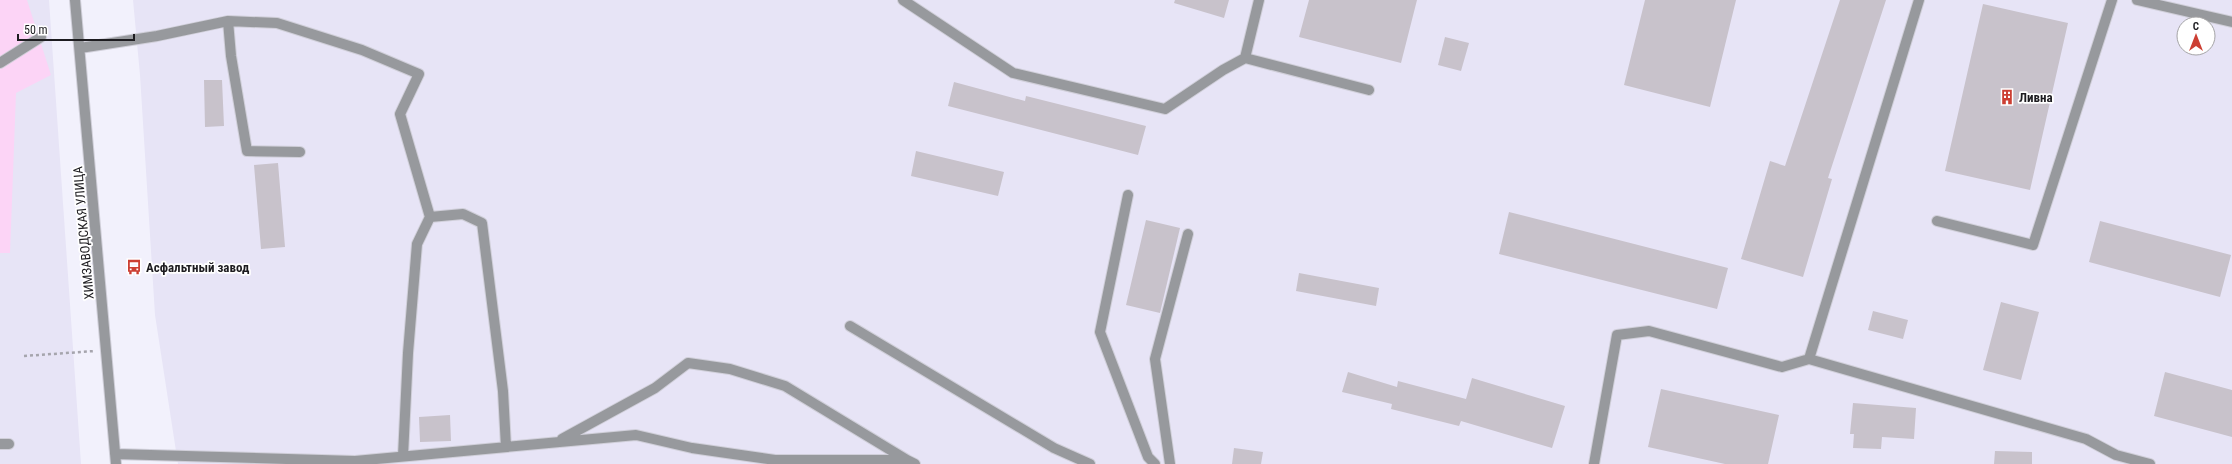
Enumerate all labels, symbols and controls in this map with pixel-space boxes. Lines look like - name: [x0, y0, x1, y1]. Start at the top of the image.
- scale bar: [18, 16, 134, 42]
- north arrow: [2176, 16, 2216, 56]
- text: С: [2193, 20, 2199, 33]
- text: 50 m: [24, 23, 48, 37]
- building icon: Ливна: [1998, 88, 2016, 106]
- place label: Ливна: [2019, 90, 2053, 105]
- street label: ХИМЗАВОДСКАЯ УЛИЦА: [70, 165, 97, 300]
- bus stop icon: Асфальтный завод: [125, 258, 143, 276]
- place label: Асфальтный завод: [146, 260, 250, 275]

